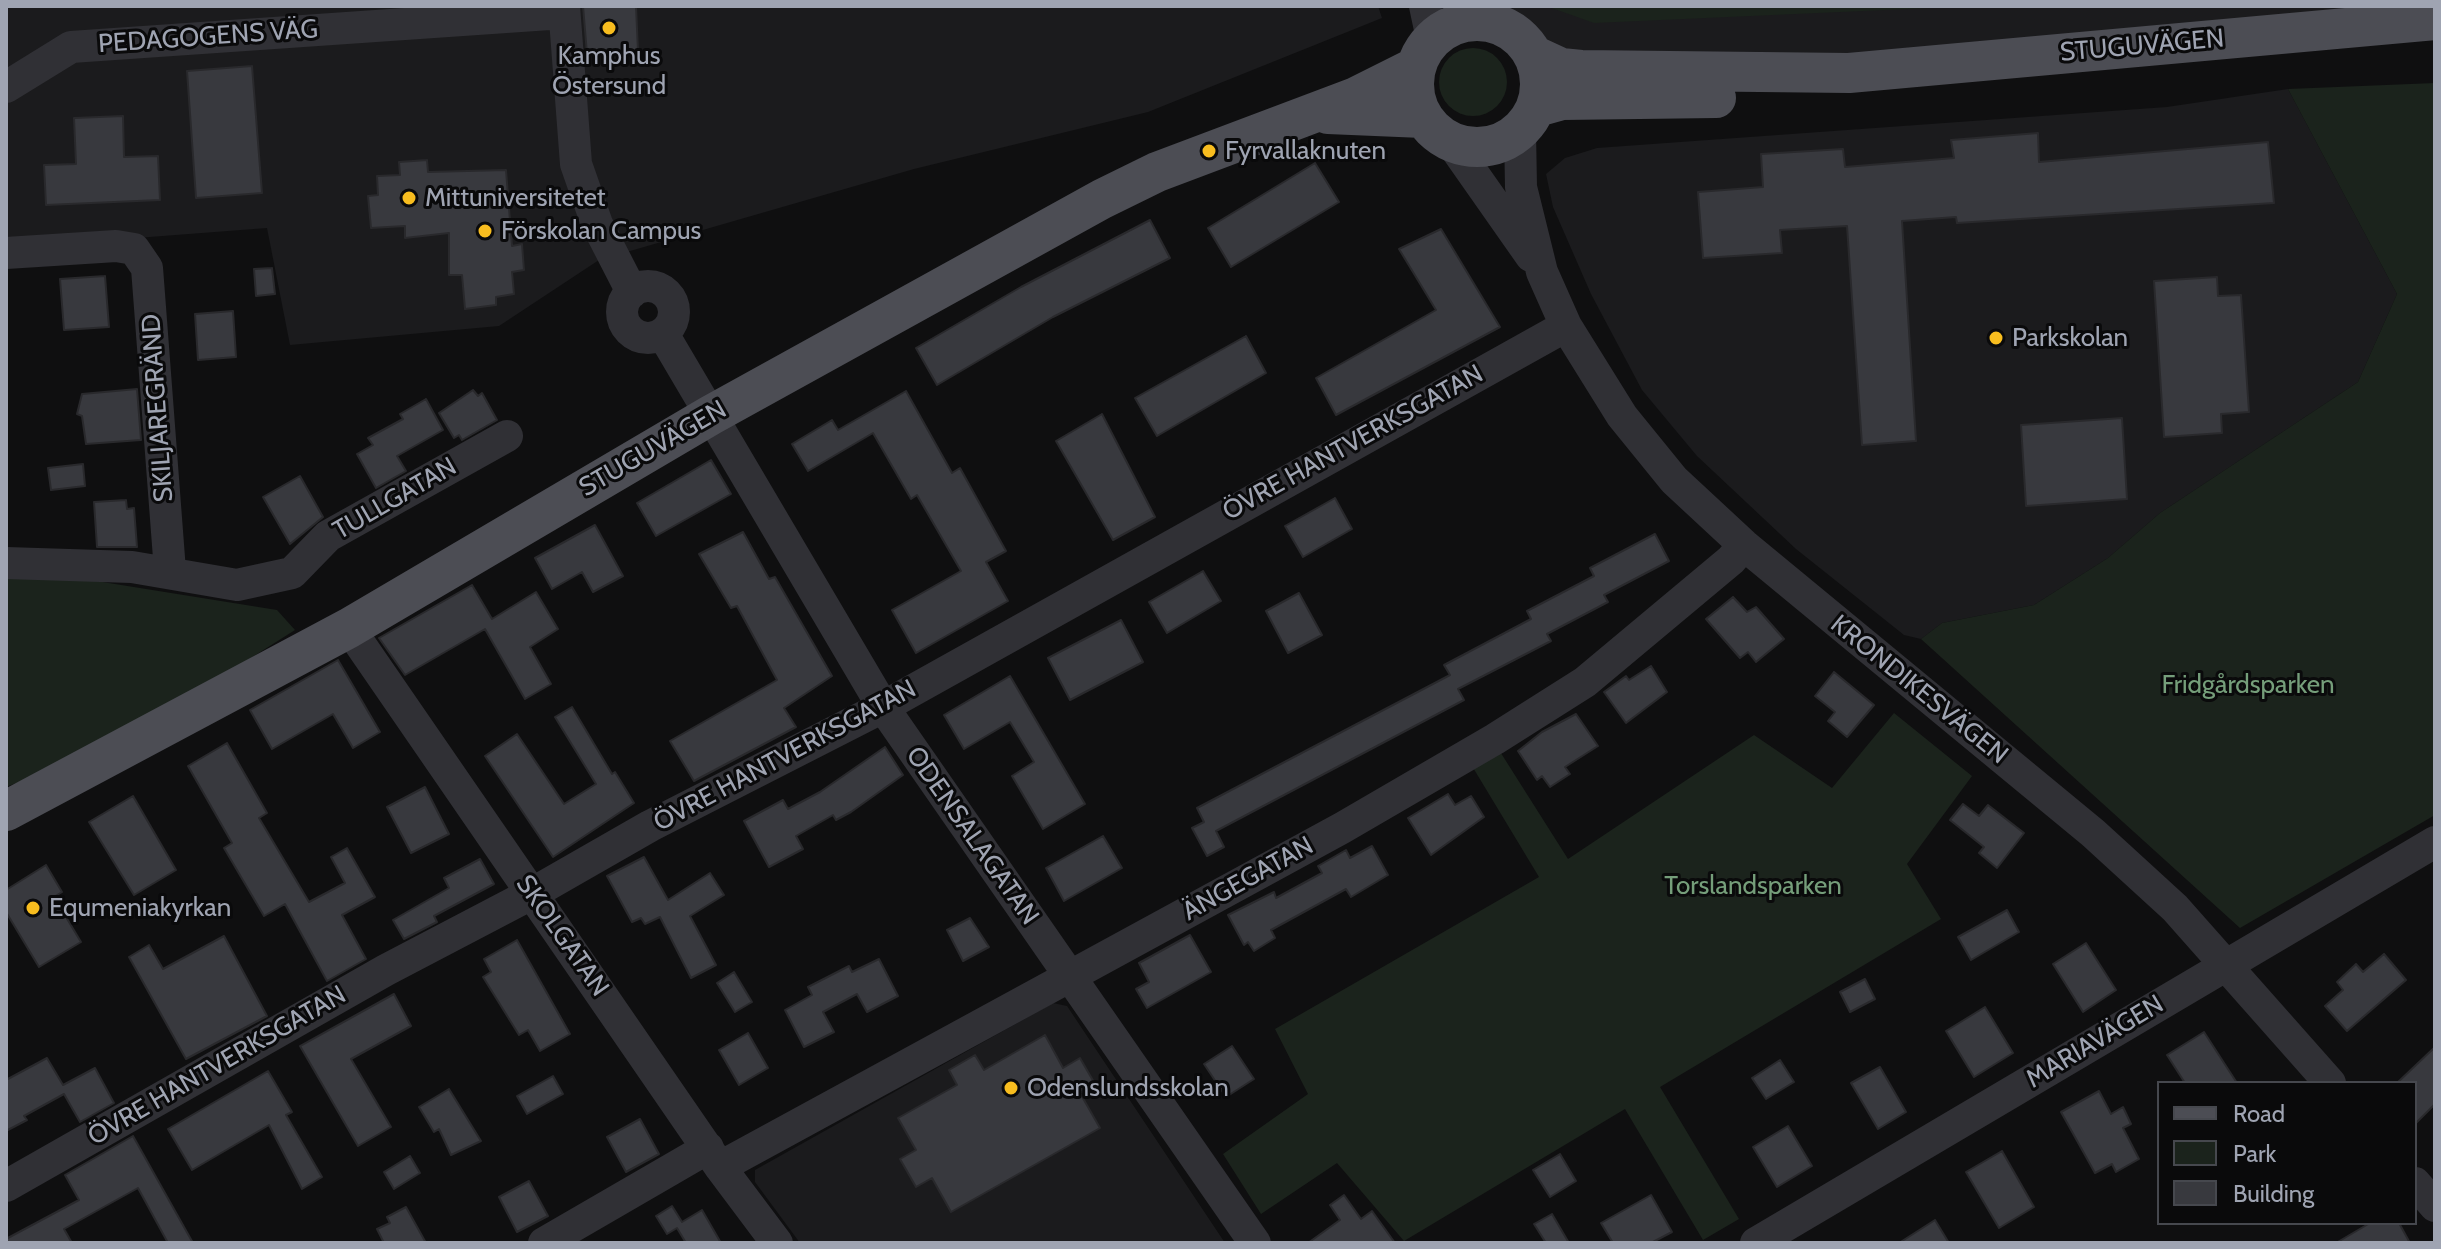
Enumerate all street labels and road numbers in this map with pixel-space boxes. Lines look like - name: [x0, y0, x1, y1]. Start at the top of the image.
- street label: PEDAGOGENS VÄG: [97, 14, 319, 60]
- street label: STUGUVÄGEN: [2059, 23, 2225, 69]
- street label: SKILJAREGRÄND: [136, 313, 180, 503]
- street label: ÖVRE HANTVERKSGATAN: [1217, 358, 1489, 528]
- street label: STUGUVÄGEN: [574, 394, 732, 504]
- street label: TULLGATAN: [328, 451, 462, 547]
- street label: KRONDIKESVÄGEN: [1824, 609, 2014, 771]
- street label: ÖVRE HANTVERKSGATAN: [649, 674, 921, 838]
- street label: ODENSALAGATAN: [899, 741, 1045, 931]
- street label: ÄNGEGATAN: [1177, 830, 1319, 928]
- street label: SKOLGATAN: [509, 870, 615, 1002]
- street label: ÖVRE HANTVERKSGATAN: [83, 979, 351, 1153]
- street label: MARIAVÄGEN: [2021, 989, 2169, 1095]

